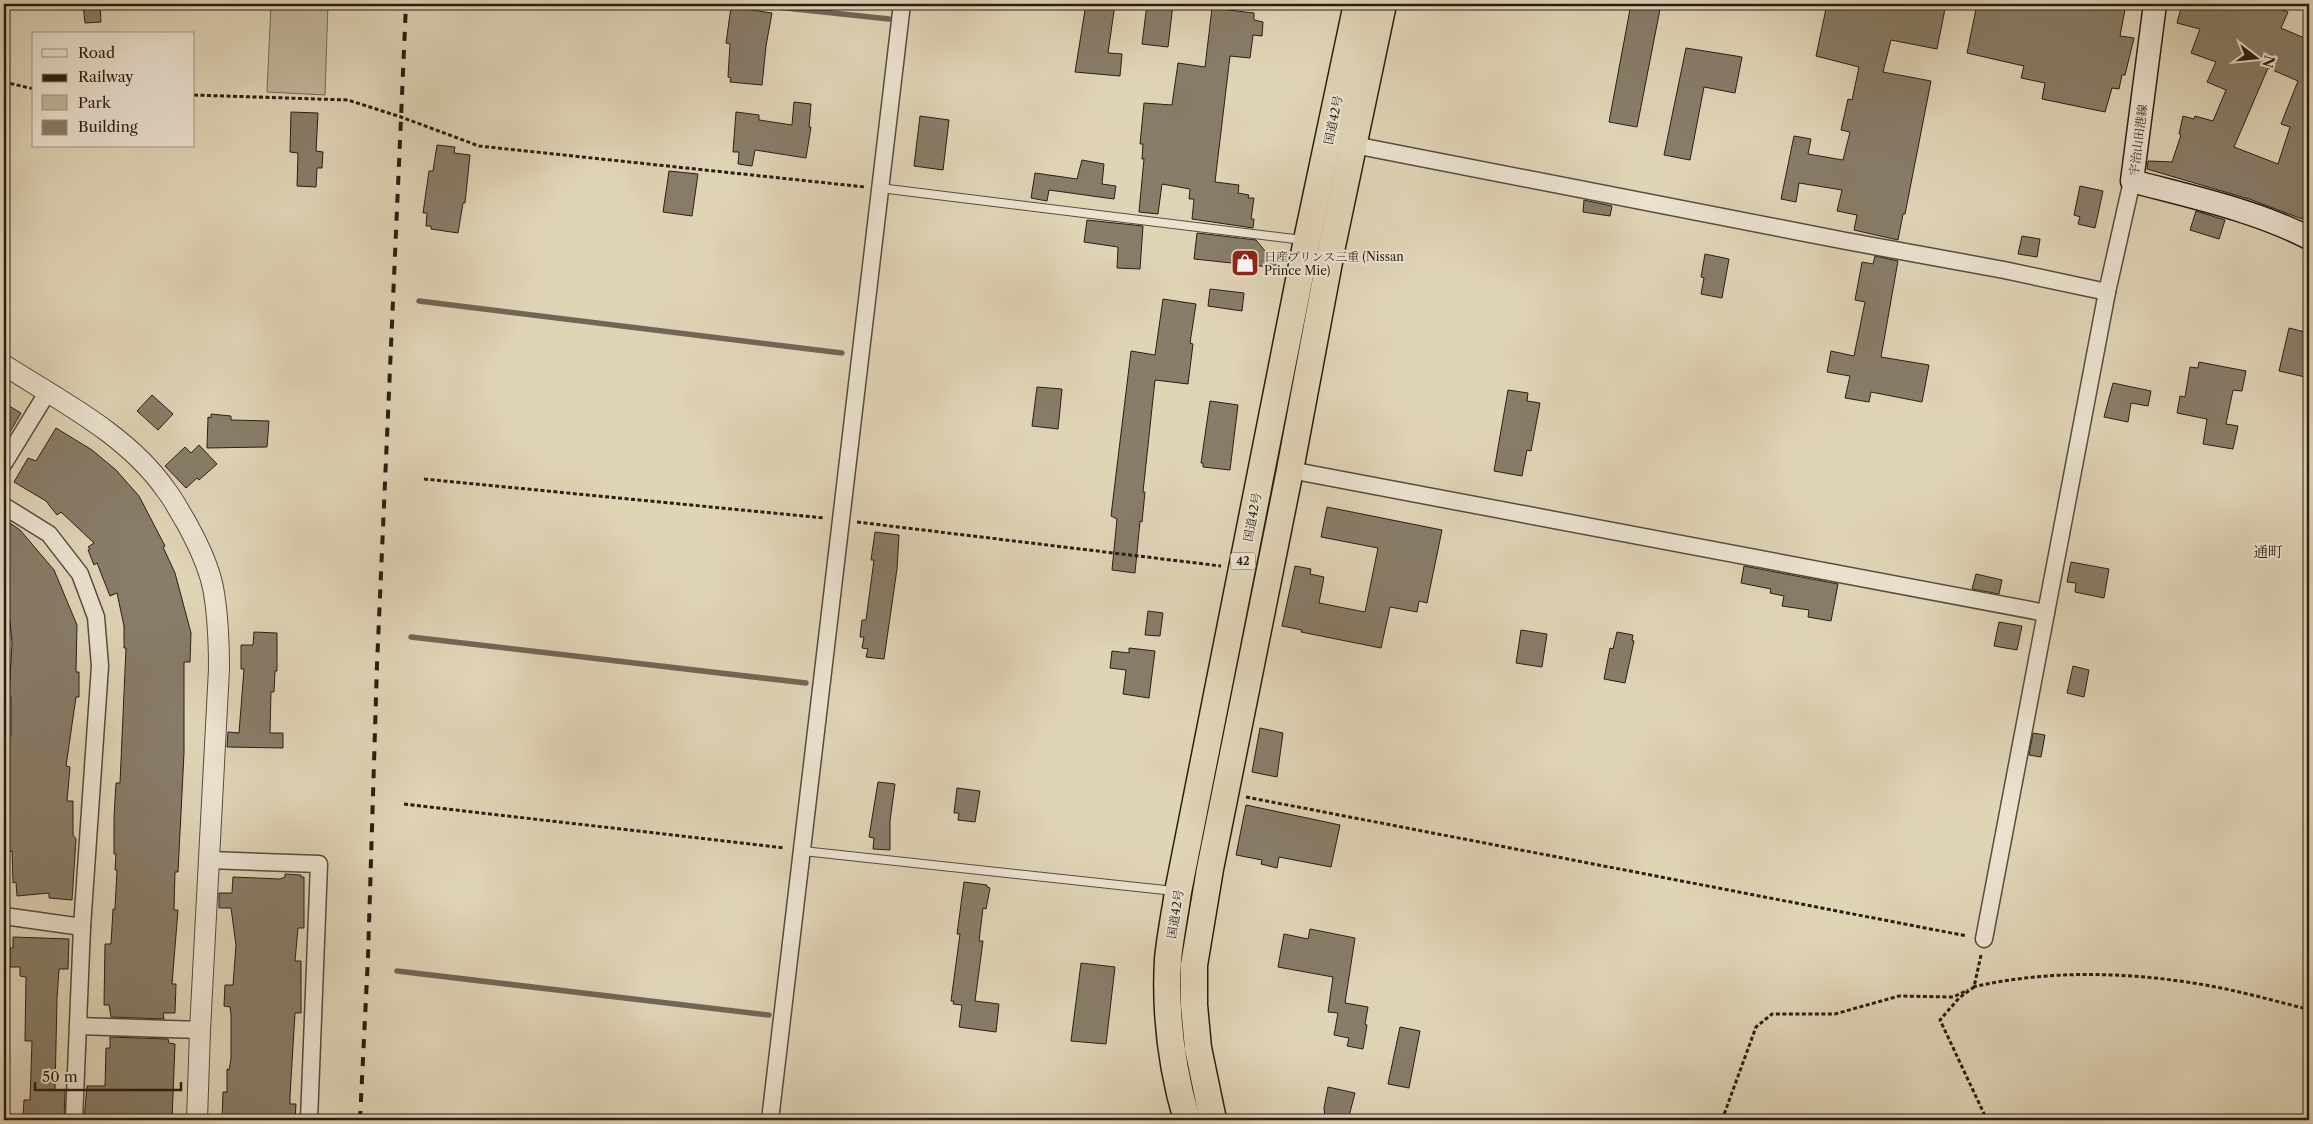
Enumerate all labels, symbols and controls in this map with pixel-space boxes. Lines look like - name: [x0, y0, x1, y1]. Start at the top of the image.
- legend: [32, 32, 195, 148]
- north arrow: [2230, 32, 2280, 82]
- text: Road: [78, 43, 115, 62]
- text: N: [2258, 53, 2279, 70]
- text: Railway: [78, 67, 134, 86]
- text: Park: [78, 93, 112, 112]
- street label: 国道42号: [1320, 94, 1346, 146]
- street label: 宇治山田港線: [2126, 103, 2150, 177]
- text: Building: [78, 117, 138, 136]
- shop icon: 日産プリンス三重 (Nissan Prince Mie): [1230, 248, 1260, 278]
- place label: 日産プリンス三重 (Nissan Prince Mie): [1264, 249, 1404, 278]
- street label: 国道42号: [1240, 491, 1264, 543]
- district label: 通町: [2253, 542, 2283, 561]
- road number: 42: [1230, 552, 1256, 570]
- street label: 国道42号: [1164, 888, 1186, 940]
- scale bar: [35, 1059, 181, 1091]
- text: 50 m: [42, 1067, 78, 1086]

